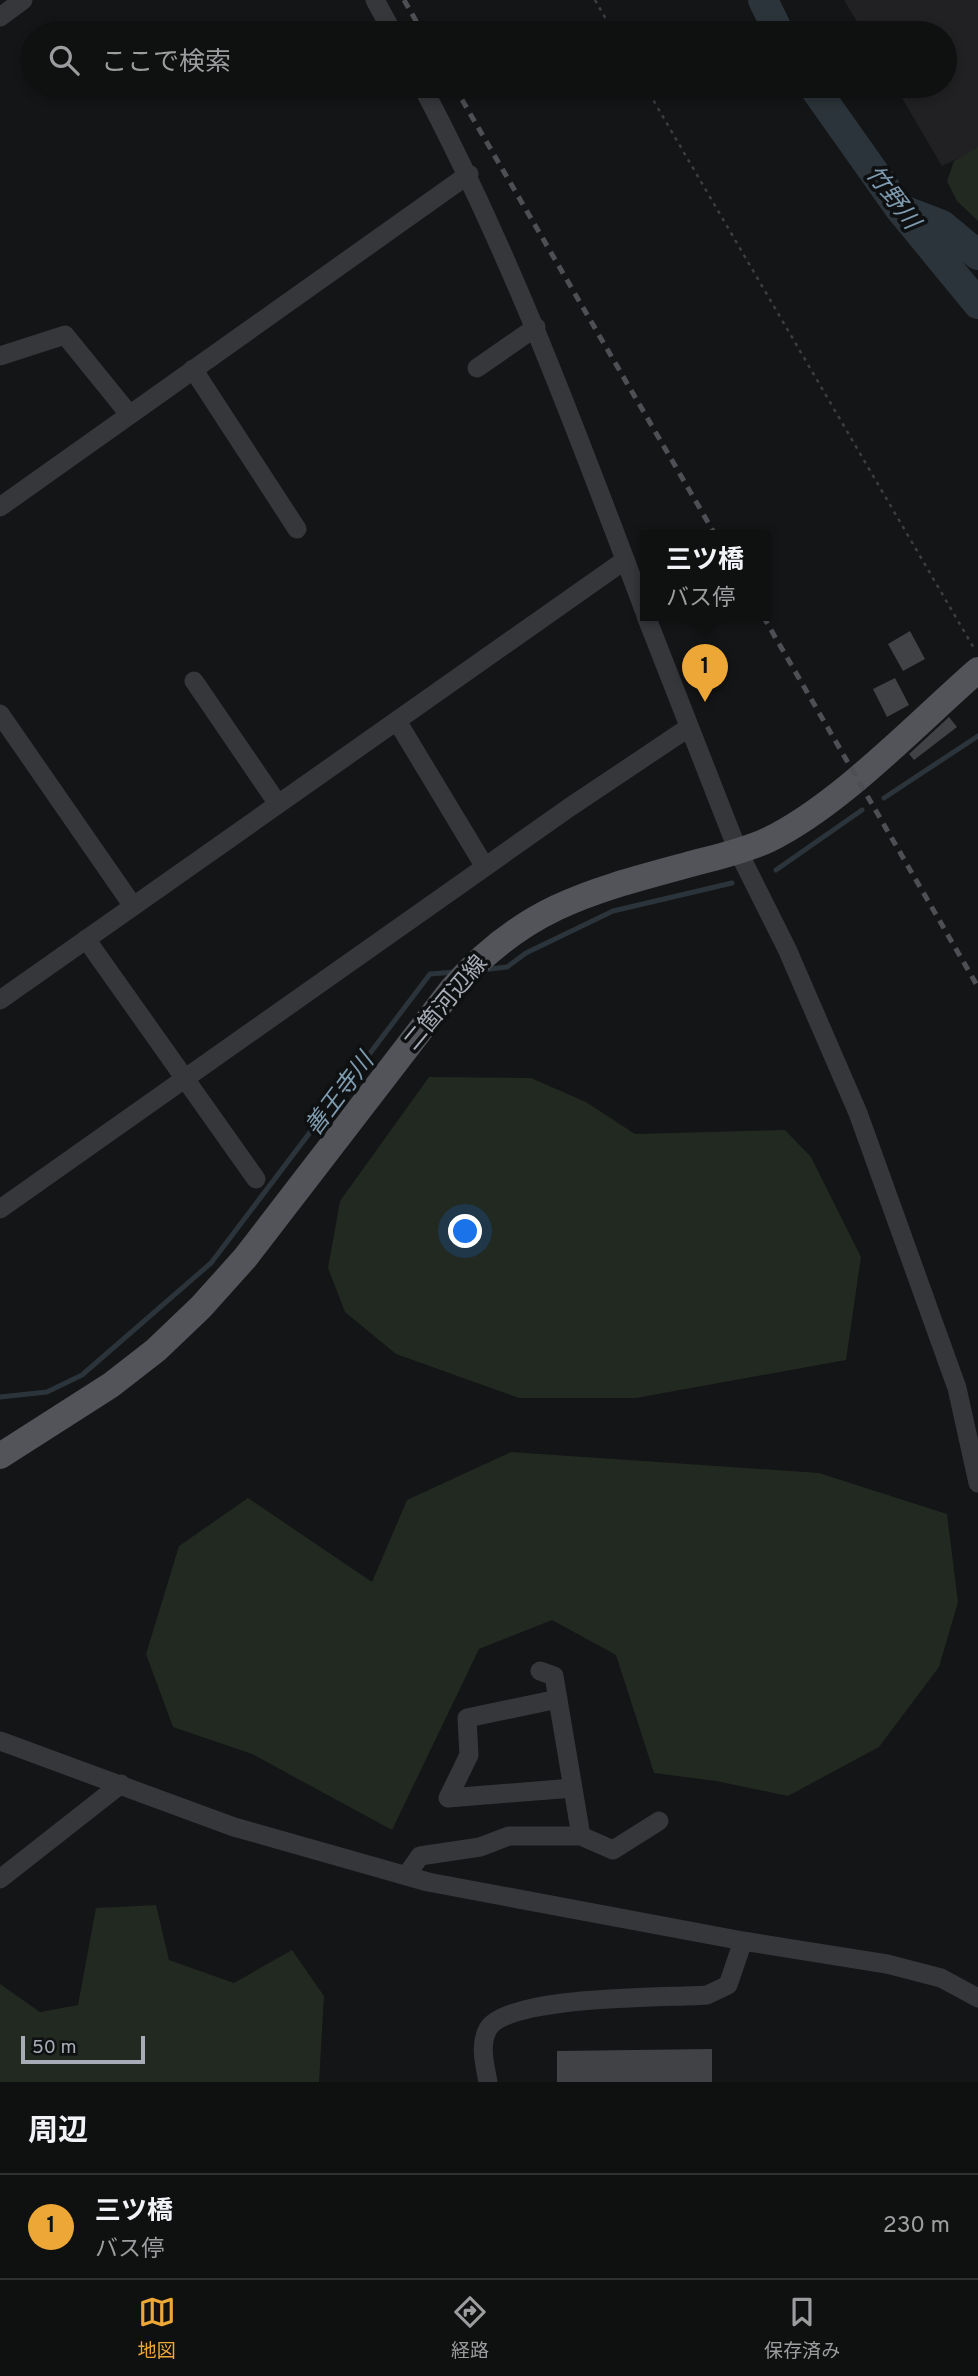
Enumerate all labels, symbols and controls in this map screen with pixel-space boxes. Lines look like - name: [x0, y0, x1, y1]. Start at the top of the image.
- search box: [21, 21, 957, 98]
- icon: search: [45, 41, 83, 79]
- text: ここで検索: [101, 47, 231, 80]
- water label: 竹野川: [858, 160, 927, 238]
- popup: [640, 530, 770, 621]
- text: 三ツ橋: [666, 545, 744, 578]
- text: バス停: [666, 585, 735, 614]
- pin: 1: [682, 644, 728, 702]
- street label: 二箇河辺線: [399, 950, 495, 1057]
- water label: 善王寺川: [300, 1045, 383, 1143]
- your location: [448, 1214, 482, 1248]
- scale bar: [21, 2033, 145, 2065]
- text: 50 m: [32, 2036, 77, 2060]
- text: 周辺: [28, 2114, 88, 2151]
- text: 三ツ橋: [95, 2196, 173, 2229]
- text: 1: [46, 2212, 56, 2241]
- text: 230 m: [883, 2212, 950, 2241]
- text: バス停: [95, 2236, 164, 2265]
- tab: 地図: [138, 2293, 176, 2364]
- tab: 経路: [451, 2293, 489, 2364]
- tab: 保存済み: [764, 2293, 840, 2364]

